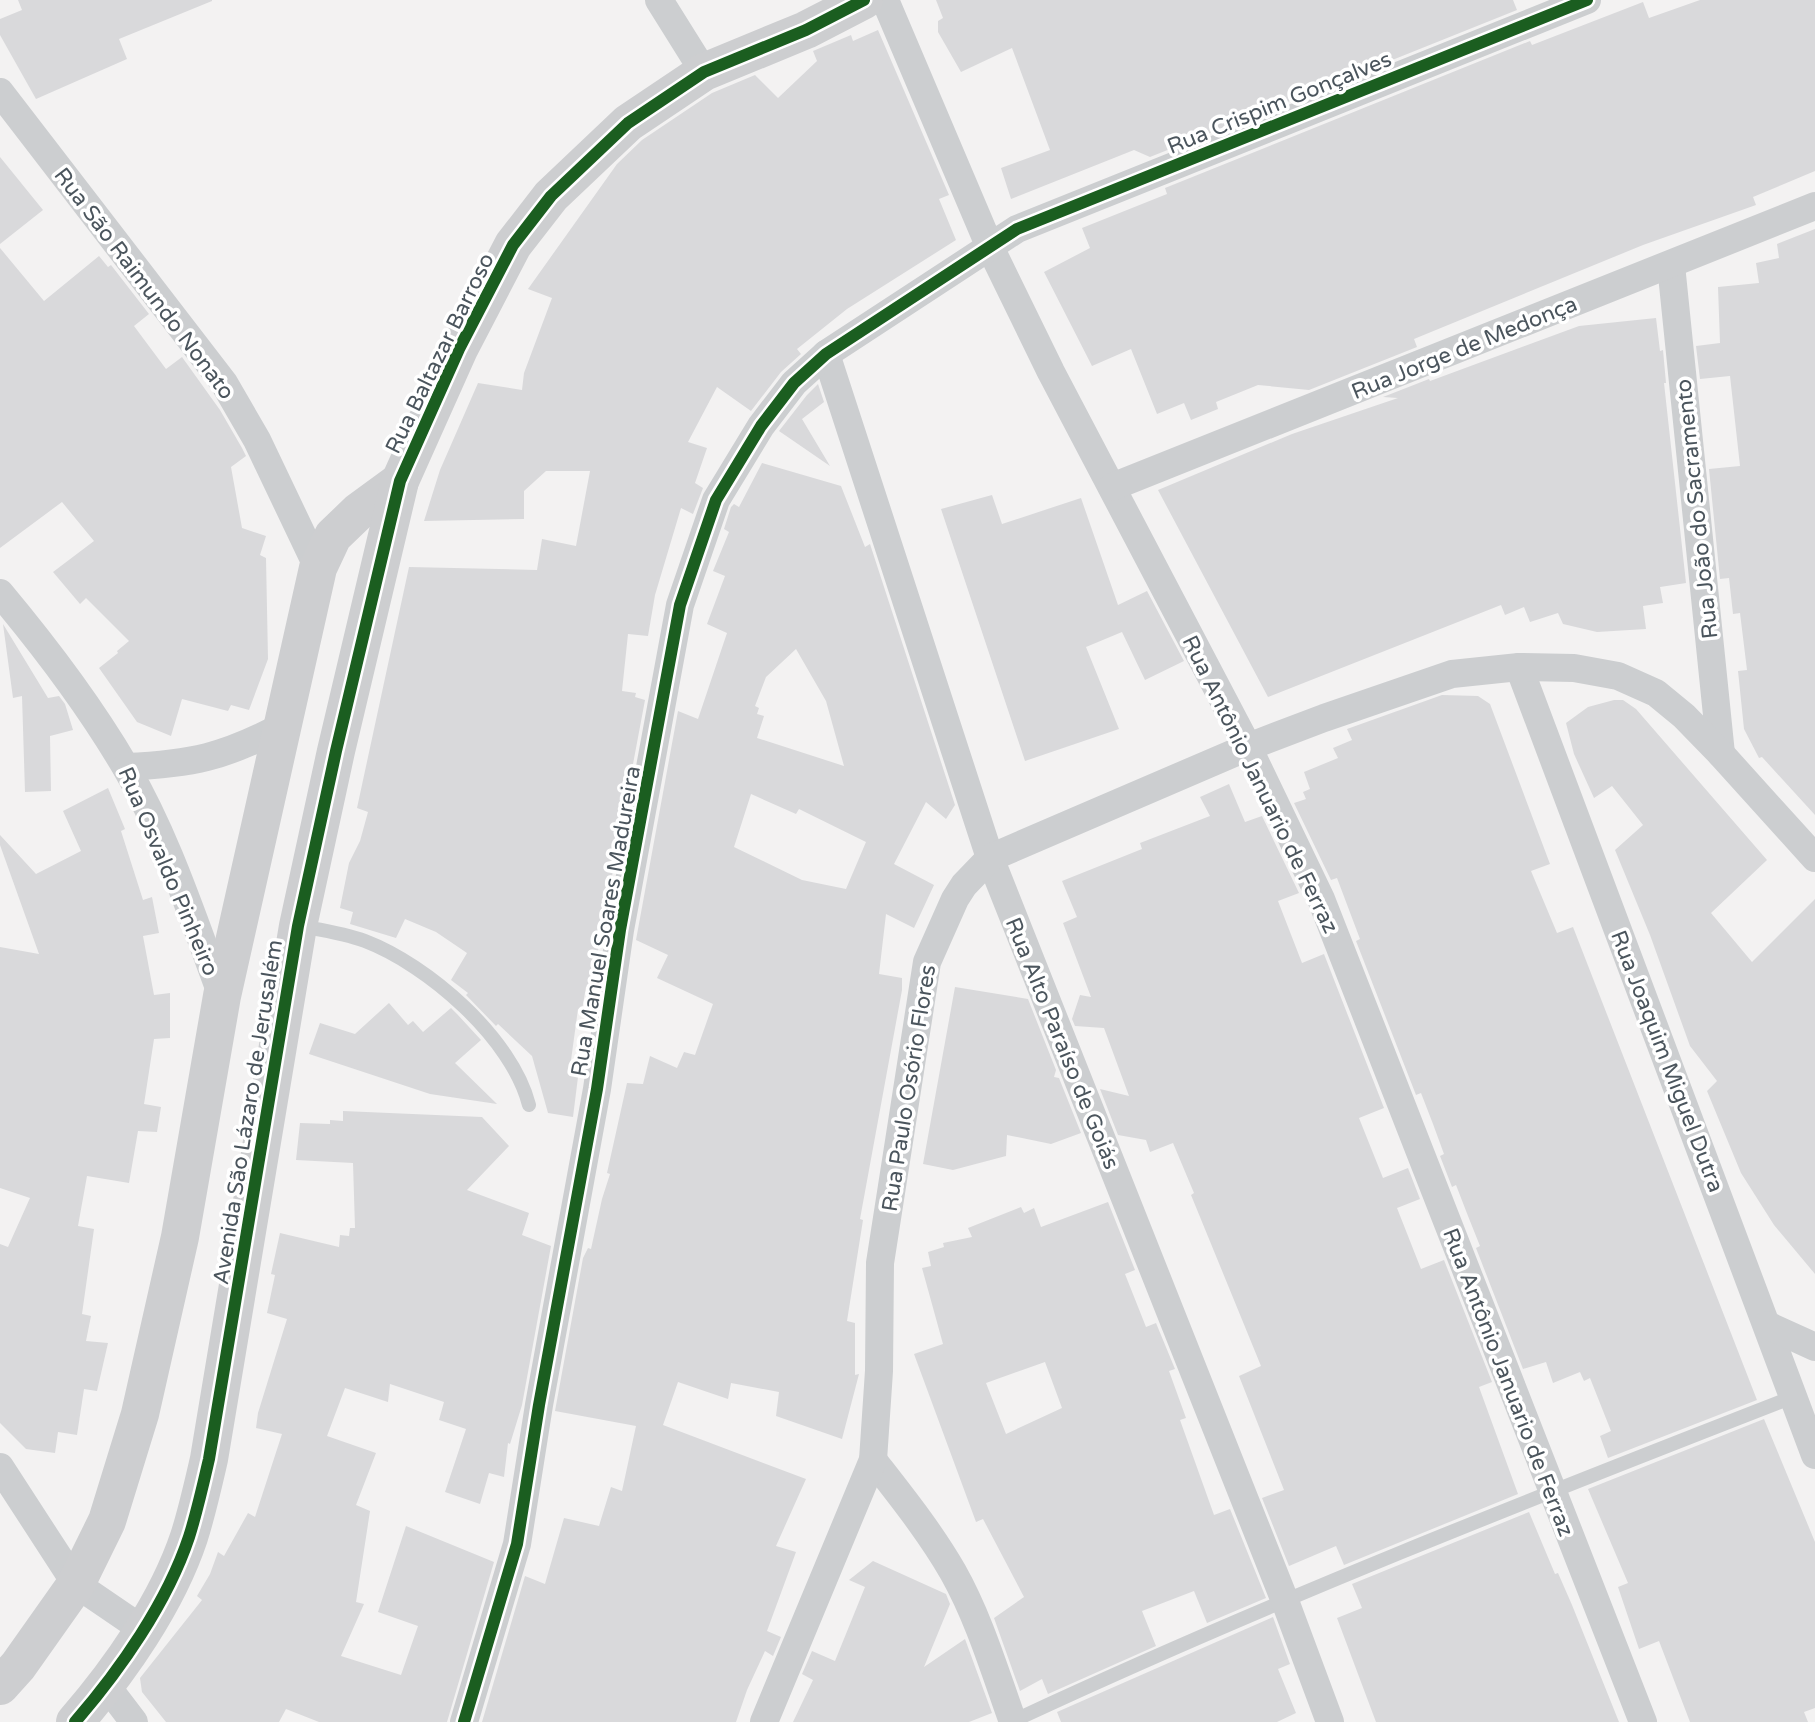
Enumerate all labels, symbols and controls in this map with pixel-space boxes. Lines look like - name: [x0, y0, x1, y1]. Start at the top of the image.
- street label: Rua Crispim Gonçalves: [1163, 46, 1395, 160]
- street label: Rua São Raimundo Nonato: [49, 163, 240, 405]
- street label: Rua Baltazar Barroso: [380, 249, 500, 458]
- street label: Rua Jorge de Medonça: [1348, 291, 1581, 405]
- street label: Rua João do Sacramento: [1670, 378, 1724, 640]
- street label: Rua Antônio Januario de Ferraz: [1177, 631, 1344, 938]
- street label: Rua Osvaldo Pinheiro: [112, 763, 224, 980]
- street label: Rua Manuel Soares Madureira: [566, 764, 646, 1079]
- street label: Rua Alto Paraíso de Goiás: [1000, 914, 1125, 1173]
- street label: Rua Joaquim Miguel Dutra: [1605, 927, 1729, 1196]
- street label: Avenida São Lázaro de Jerusalém: [208, 938, 288, 1286]
- street label: Rua Paulo Osório Flores: [877, 963, 941, 1213]
- street label: Rua Antônio Januario de Ferraz: [1437, 1225, 1579, 1540]

